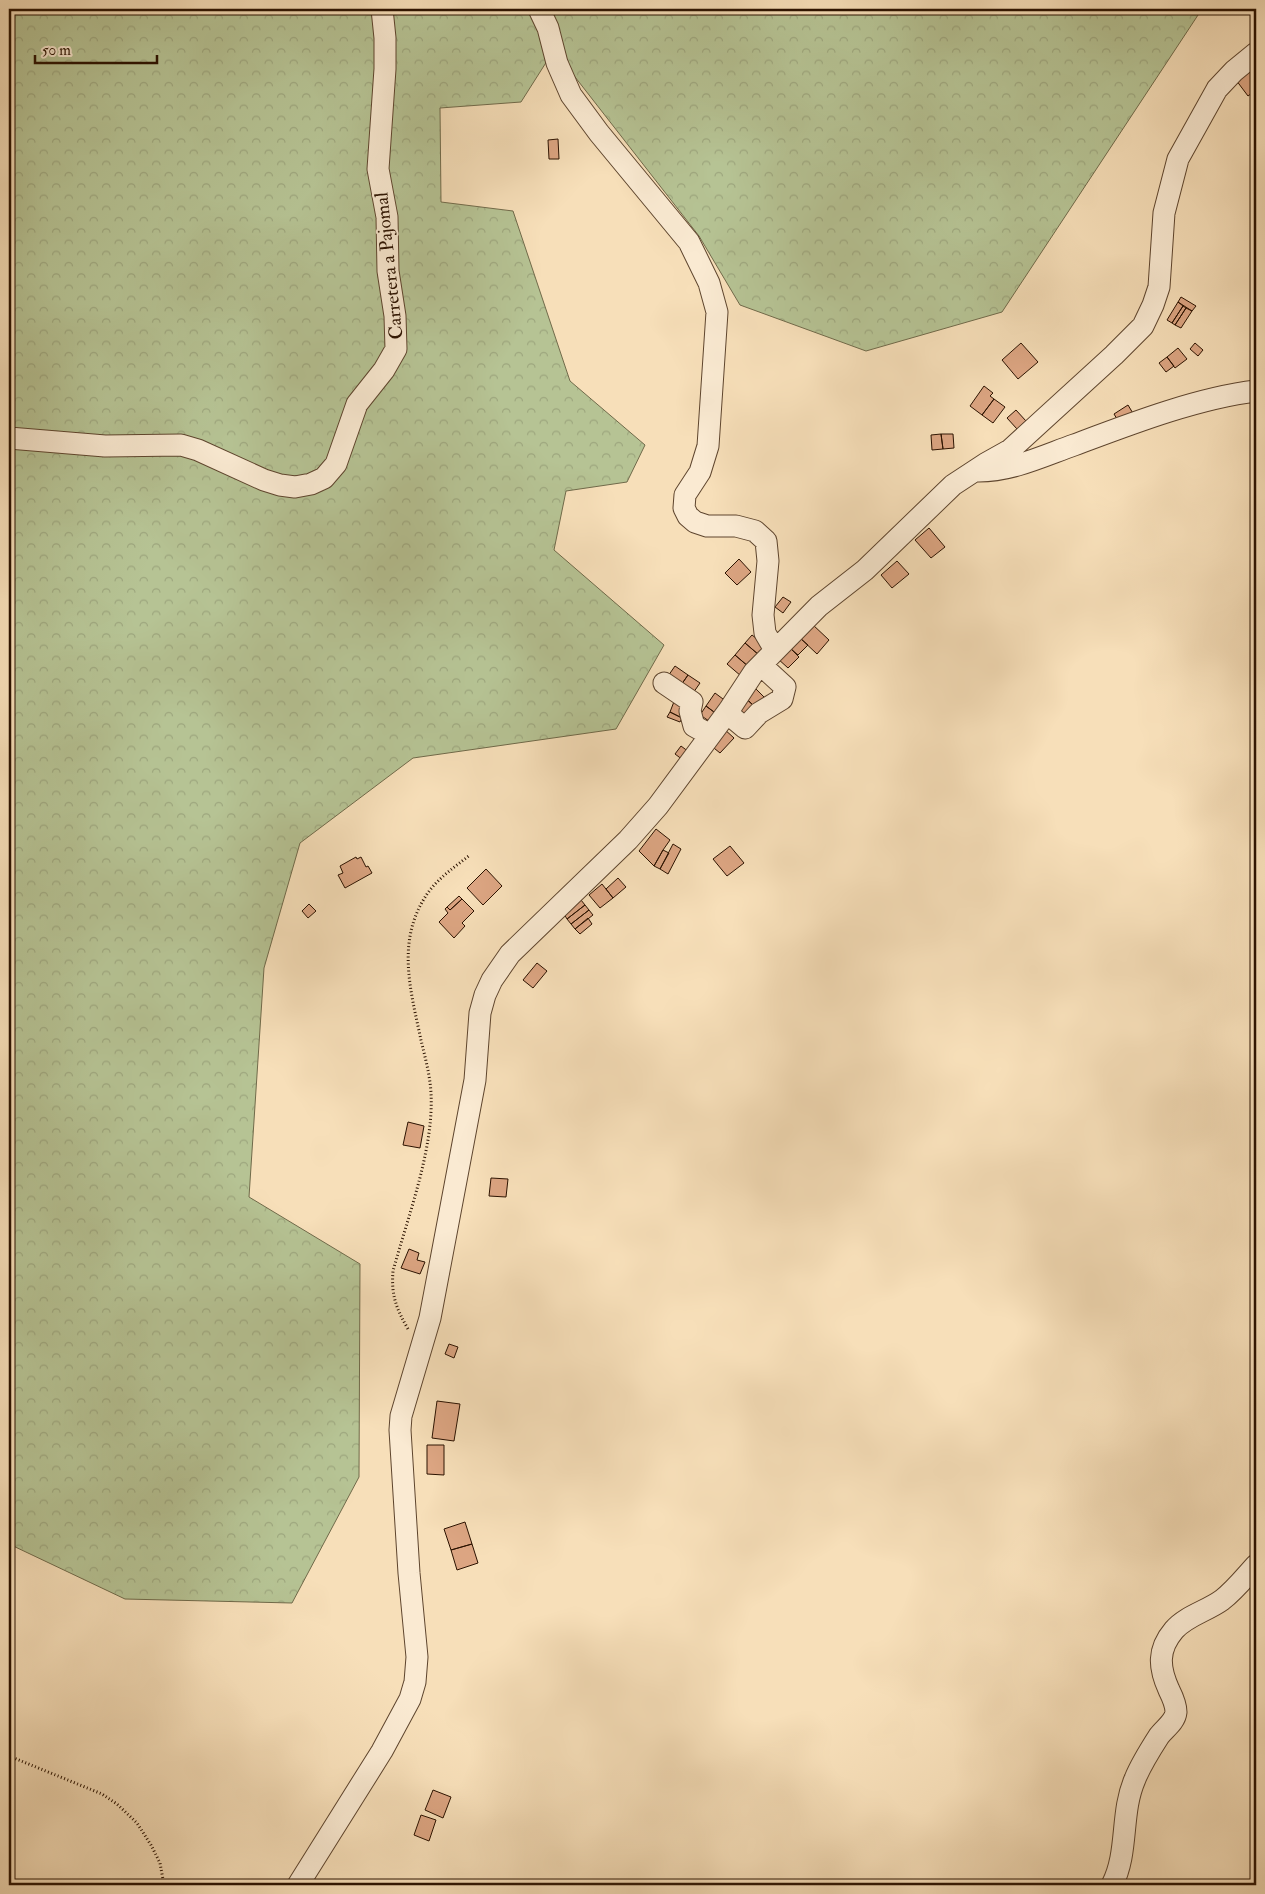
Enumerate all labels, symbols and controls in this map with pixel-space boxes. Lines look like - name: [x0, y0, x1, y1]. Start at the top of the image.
- scale bar: [35, 32, 158, 64]
- text: 50 m: [42, 41, 71, 60]
- street label: Carretera a Pajomal: [369, 191, 409, 341]

